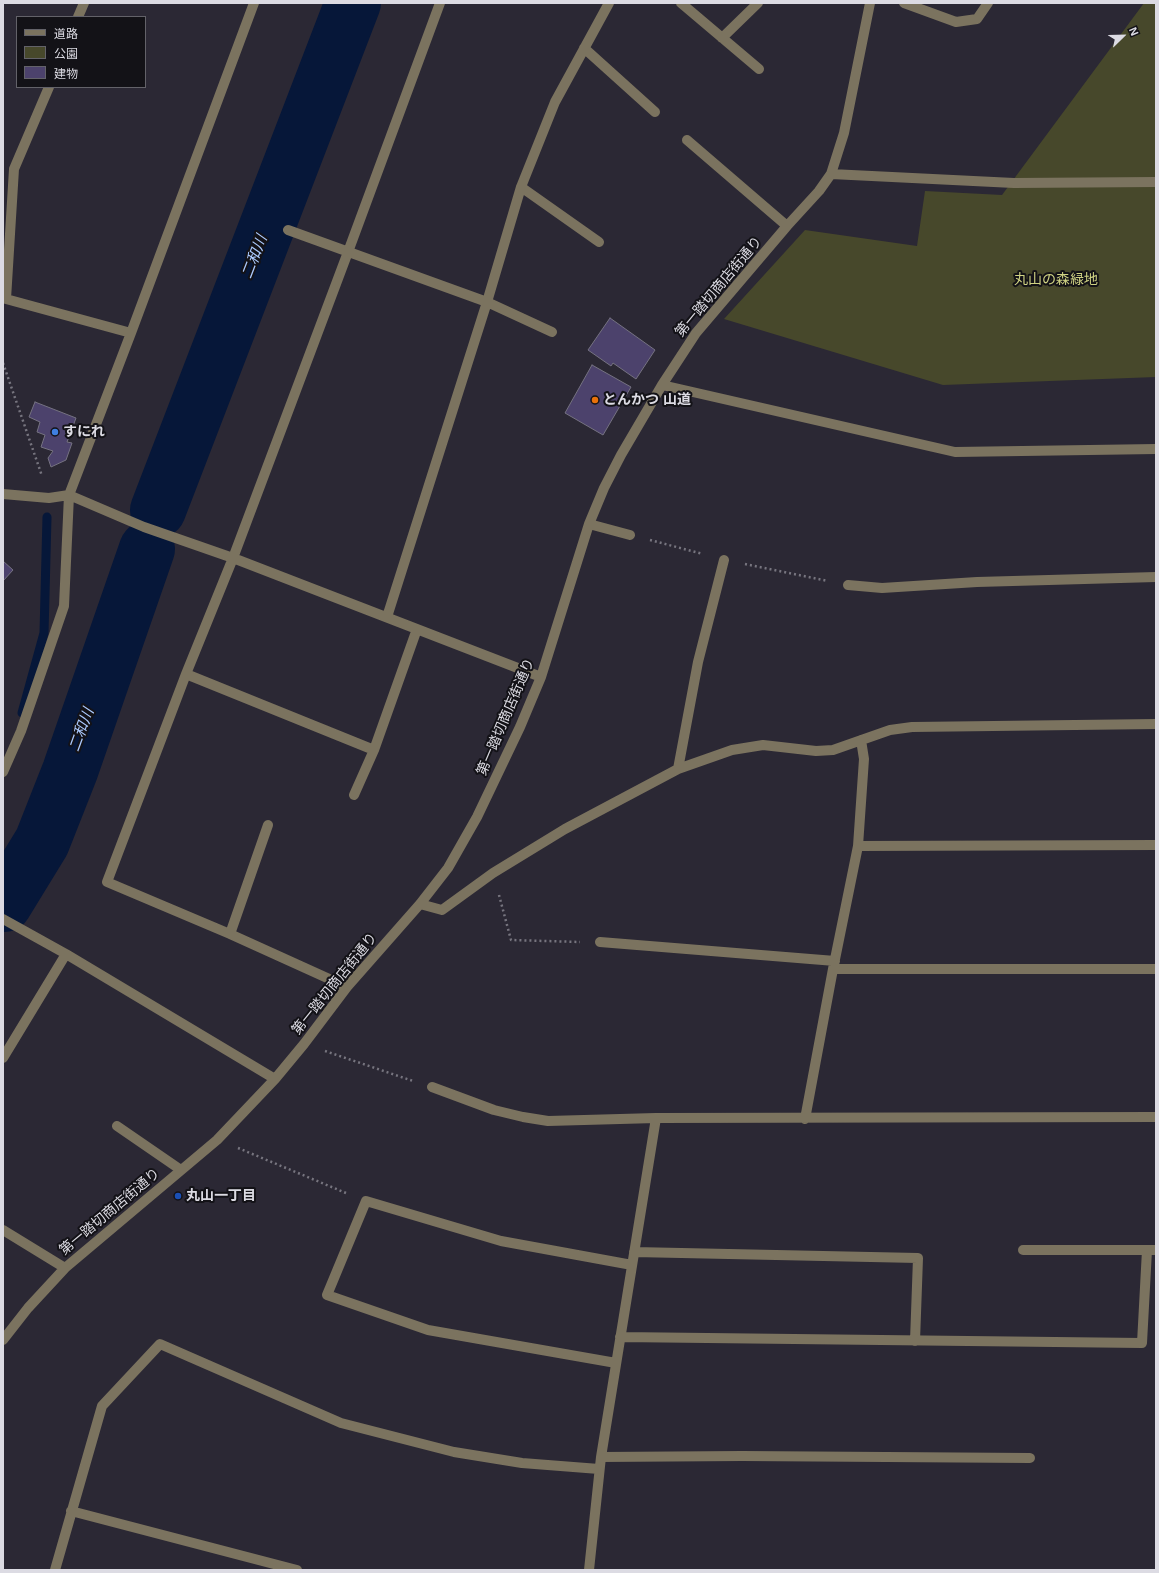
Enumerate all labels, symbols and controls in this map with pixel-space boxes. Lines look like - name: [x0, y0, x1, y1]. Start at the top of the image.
- legend: [16, 16, 146, 88]
- north arrow: [1103, 16, 1143, 56]
- text: N: [1127, 25, 1141, 37]
- text: 道路: [54, 27, 78, 41]
- text: 公園: [54, 47, 78, 61]
- text: 建物: [54, 67, 78, 81]
- water label: 二和川: [239, 233, 271, 281]
- street label: 第一踏切商店街通り: [672, 233, 766, 341]
- park label: 丸山の森緑地: [1014, 272, 1098, 288]
- place label: とんかつ 山道: [603, 392, 691, 408]
- marker: とんかつ 山道: [590, 395, 600, 405]
- place label: すにれ: [63, 424, 105, 440]
- marker: すにれ: [50, 427, 60, 437]
- street label: 第一踏切商店街通り: [474, 656, 538, 778]
- water label: 二和川: [66, 706, 98, 754]
- street label: 第一踏切商店街通り: [289, 930, 381, 1038]
- street label: 第一踏切商店街通り: [56, 1165, 164, 1259]
- place label: 丸山一丁目: [186, 1188, 256, 1204]
- marker: 丸山一丁目: [173, 1191, 183, 1201]

